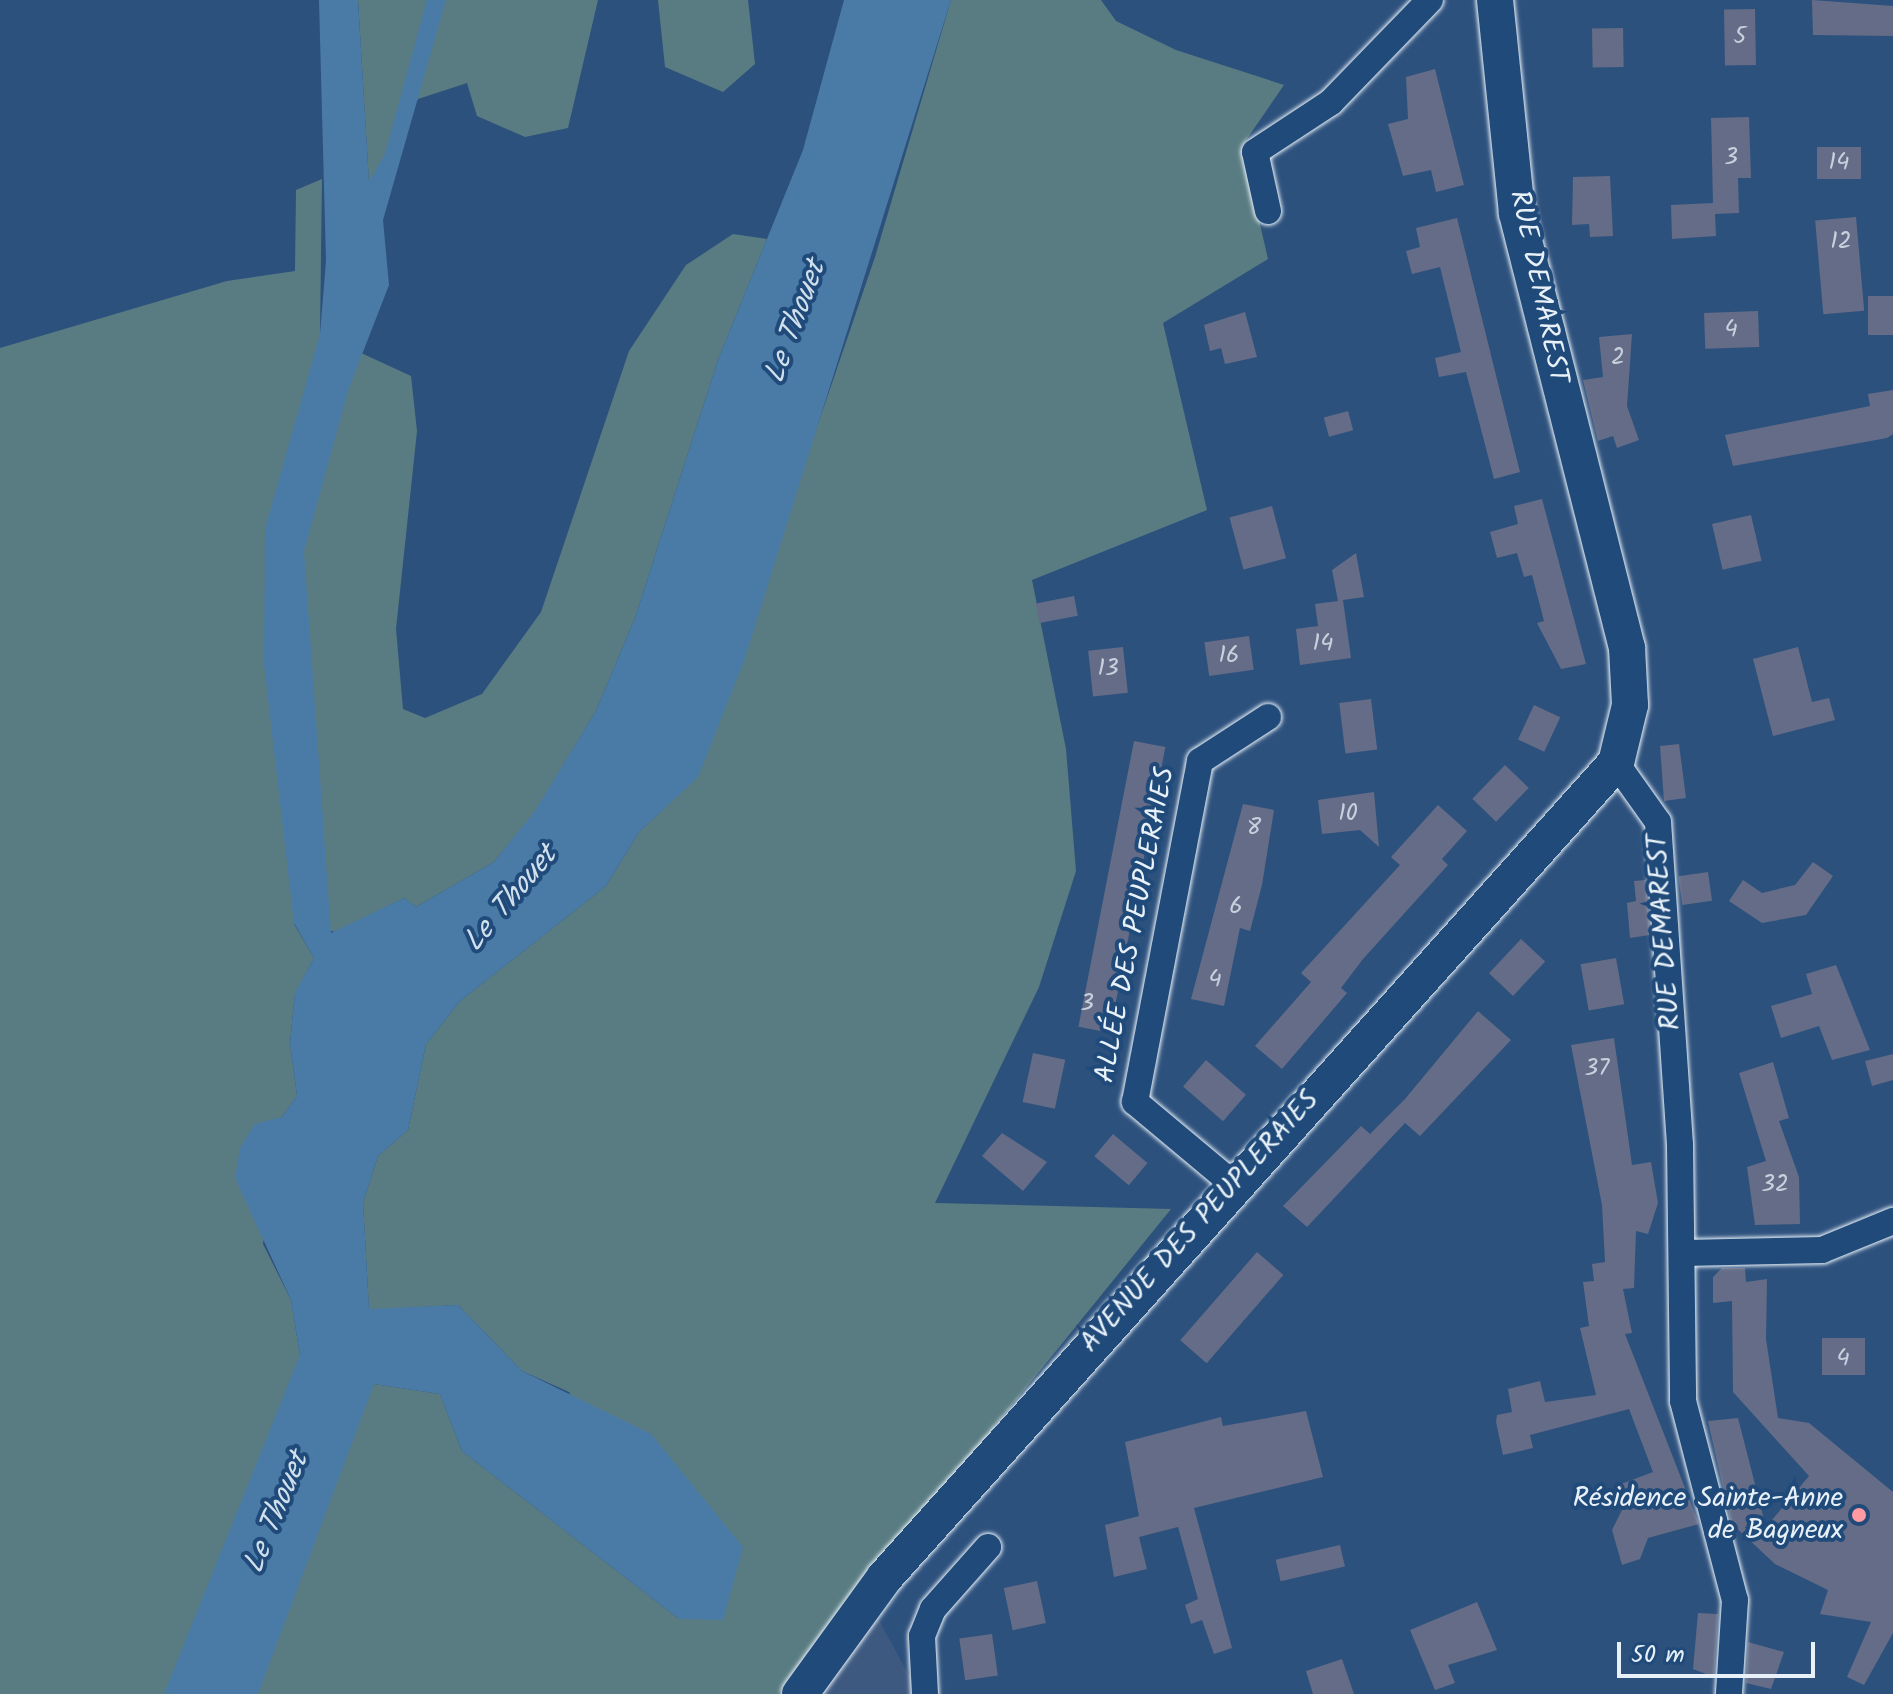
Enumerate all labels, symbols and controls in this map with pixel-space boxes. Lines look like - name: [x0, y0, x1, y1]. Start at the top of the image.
- house number: 5: [1734, 23, 1746, 51]
- house number: 3: [1724, 144, 1738, 172]
- house number: 14: [1829, 149, 1849, 177]
- street label: RUE DEMAREST: [1501, 187, 1575, 387]
- house number: 12: [1830, 228, 1852, 256]
- water label: Le Thouet: [757, 256, 835, 388]
- house number: 4: [1724, 316, 1738, 344]
- house number: 2: [1611, 344, 1625, 372]
- house number: 14: [1313, 630, 1333, 658]
- house number: 16: [1219, 642, 1239, 670]
- house number: 13: [1097, 655, 1119, 683]
- street label: ALLÉE DES PEUPLERAIES: [1089, 764, 1183, 1086]
- house number: 10: [1338, 800, 1358, 828]
- house number: 8: [1247, 814, 1261, 842]
- street label: RUE DEMAREST: [1641, 833, 1689, 1031]
- water label: Le Thouet: [456, 839, 566, 959]
- house number: 6: [1229, 893, 1243, 921]
- house number: 4: [1208, 966, 1222, 994]
- house number: 3: [1080, 990, 1094, 1018]
- house number: 37: [1585, 1055, 1609, 1083]
- street label: AVENUE DES PEUPLERAIES: [1074, 1084, 1326, 1360]
- house number: 32: [1761, 1171, 1789, 1199]
- house number: 4: [1836, 1345, 1850, 1373]
- water label: Le Thouet: [236, 1447, 318, 1579]
- place label: Résidence Sainte-Anne de Bagneux: [1573, 1482, 1843, 1548]
- marker: Résidence Sainte-Anne de Bagneux: [1850, 1506, 1868, 1524]
- scale bar: [1621, 1626, 1819, 1676]
- text: 50 m: [1631, 1636, 1685, 1675]

